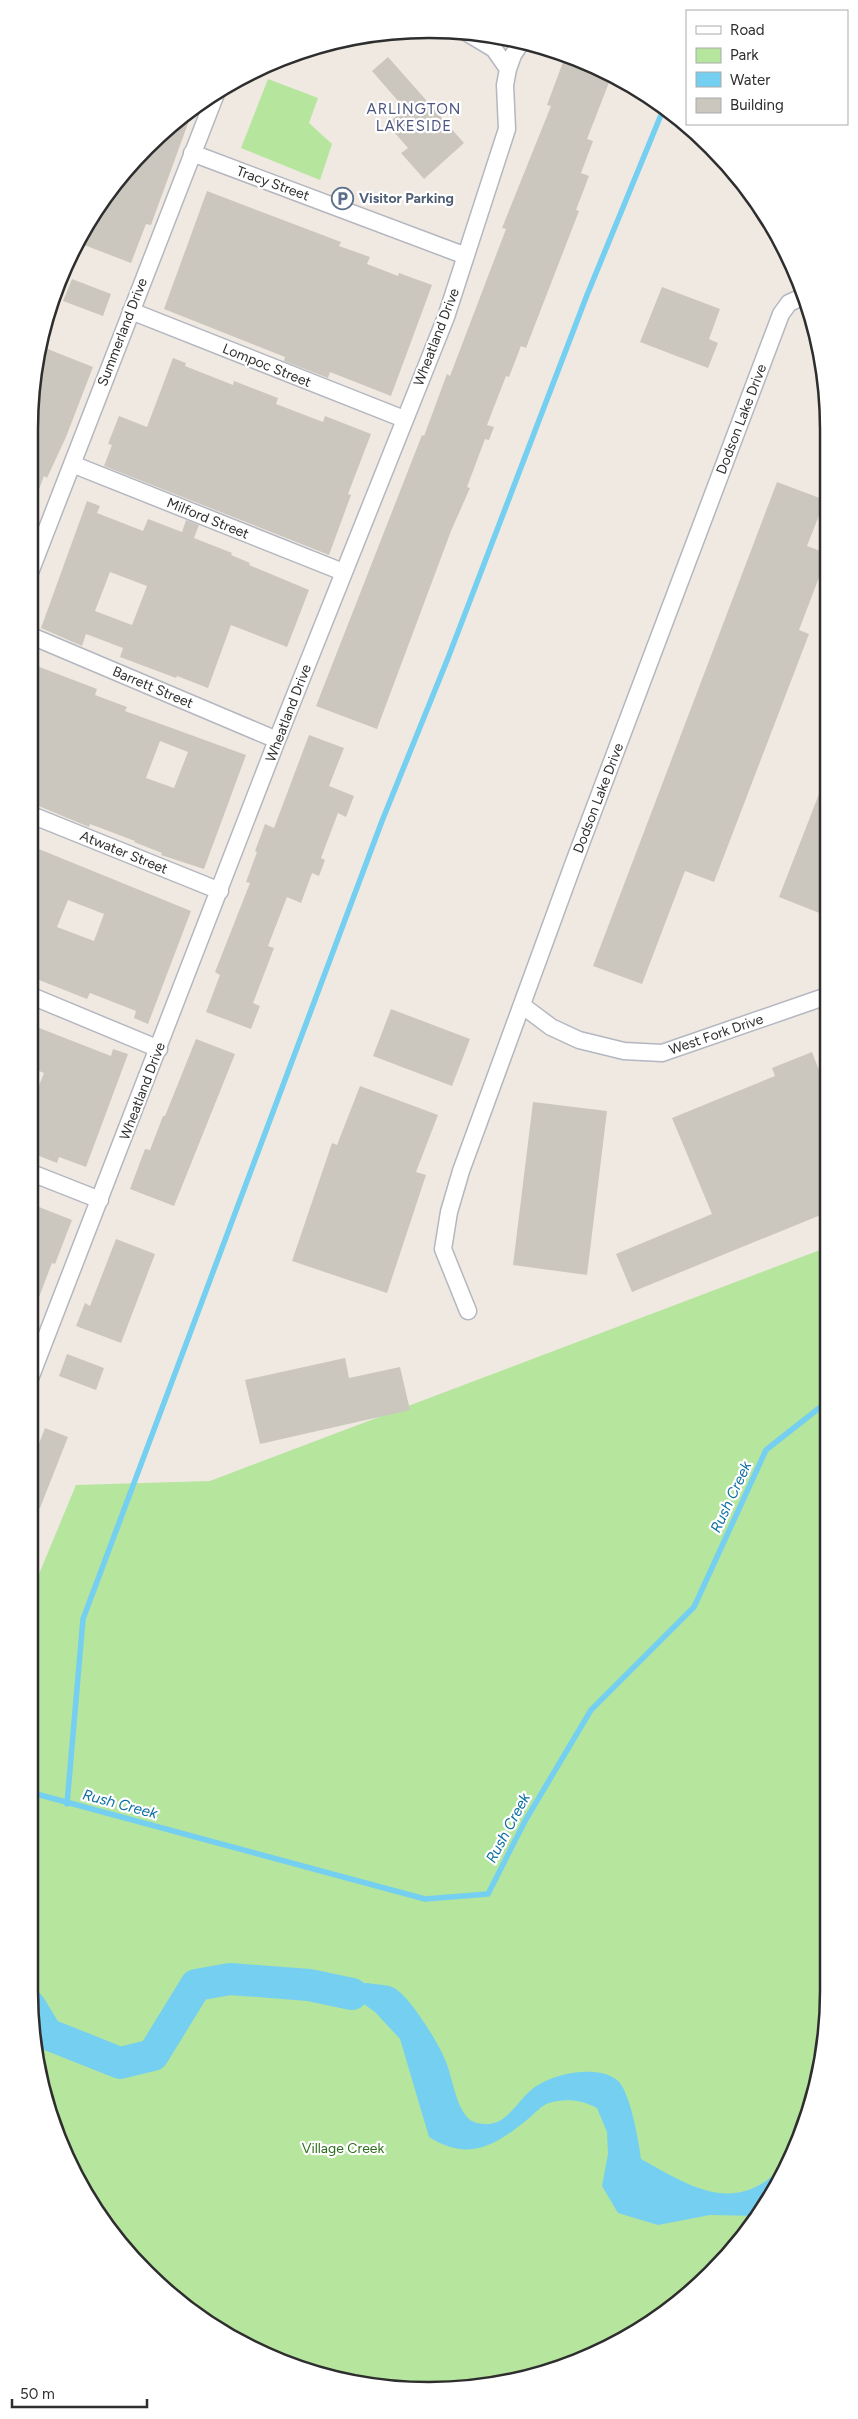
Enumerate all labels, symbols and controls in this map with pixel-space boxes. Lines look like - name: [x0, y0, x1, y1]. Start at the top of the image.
- legend: [686, 10, 848, 125]
- text: Road: [730, 21, 765, 39]
- text: Park: [730, 46, 759, 64]
- text: Water: [730, 71, 770, 89]
- text: Building: [730, 96, 784, 114]
- district label: ARLINGTON LAKESIDE: [367, 100, 461, 135]
- street label: Tracy Street: [234, 162, 312, 205]
- parking icon: Visitor Parking: [331, 186, 355, 210]
- place label: Visitor Parking: [359, 190, 454, 207]
- street label: Summerland Drive: [94, 275, 151, 389]
- street label: Wheatland Drive: [410, 286, 463, 388]
- street label: Lompoc Street: [220, 340, 314, 391]
- street label: Dodson Lake Drive: [713, 361, 770, 477]
- street label: Milford Street: [164, 494, 251, 543]
- street label: Wheatland Drive: [262, 662, 315, 764]
- street label: Barrett Street: [110, 663, 196, 712]
- street label: Dodson Lake Drive: [570, 740, 627, 856]
- street label: Atwater Street: [78, 827, 170, 878]
- street label: West Fork Drive: [667, 1010, 766, 1059]
- street label: Wheatland Drive: [116, 1040, 169, 1142]
- water label: Rush Creek: [707, 1458, 756, 1535]
- water label: Rush Creek: [81, 1785, 160, 1823]
- water label: Rush Creek: [482, 1789, 534, 1866]
- park label: Village Creek: [302, 2140, 384, 2157]
- scale bar: [12, 2376, 148, 2408]
- text: 50 m: [20, 2385, 55, 2403]

